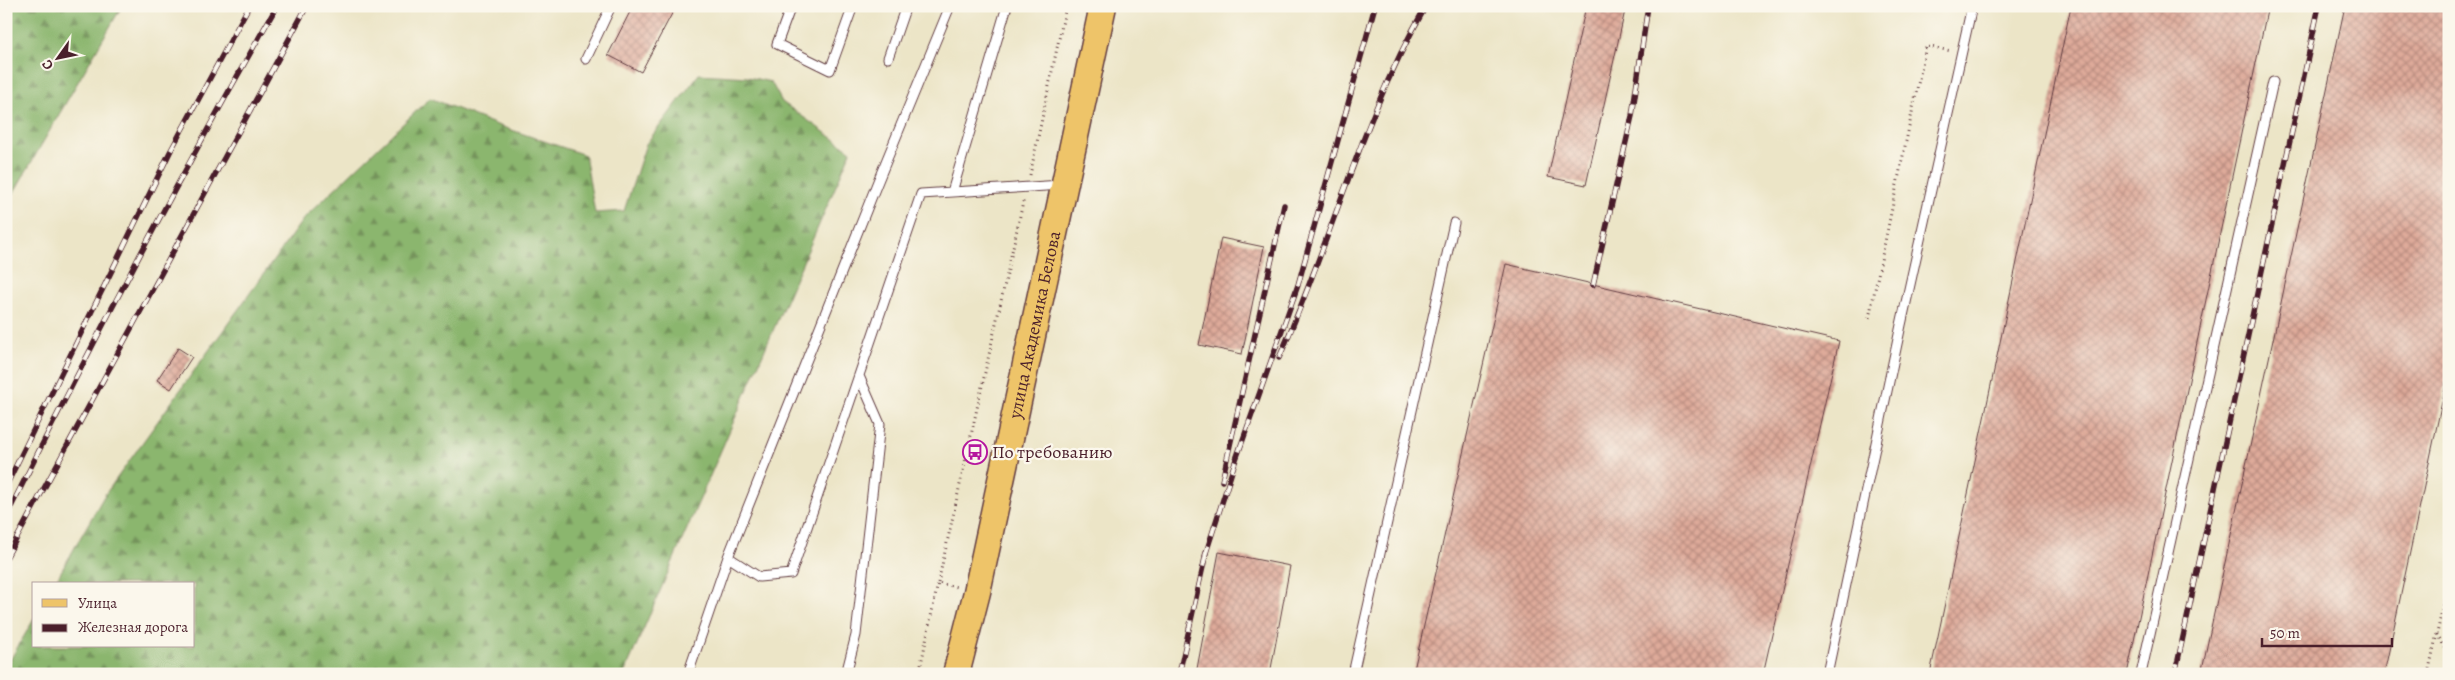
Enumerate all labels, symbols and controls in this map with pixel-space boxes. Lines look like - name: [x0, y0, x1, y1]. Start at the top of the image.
- north arrow: [32, 32, 82, 82]
- text: С: [37, 56, 58, 74]
- street label: улица Академика Белова: [1002, 228, 1066, 422]
- bus stop icon: По требованию: [962, 439, 988, 465]
- place label: По требованию: [992, 440, 1112, 464]
- legend: [32, 582, 195, 648]
- text: Улица: [78, 593, 117, 613]
- scale bar: [2262, 615, 2392, 647]
- text: Железная дорога: [78, 617, 188, 637]
- text: 50 m: [2270, 623, 2300, 643]

